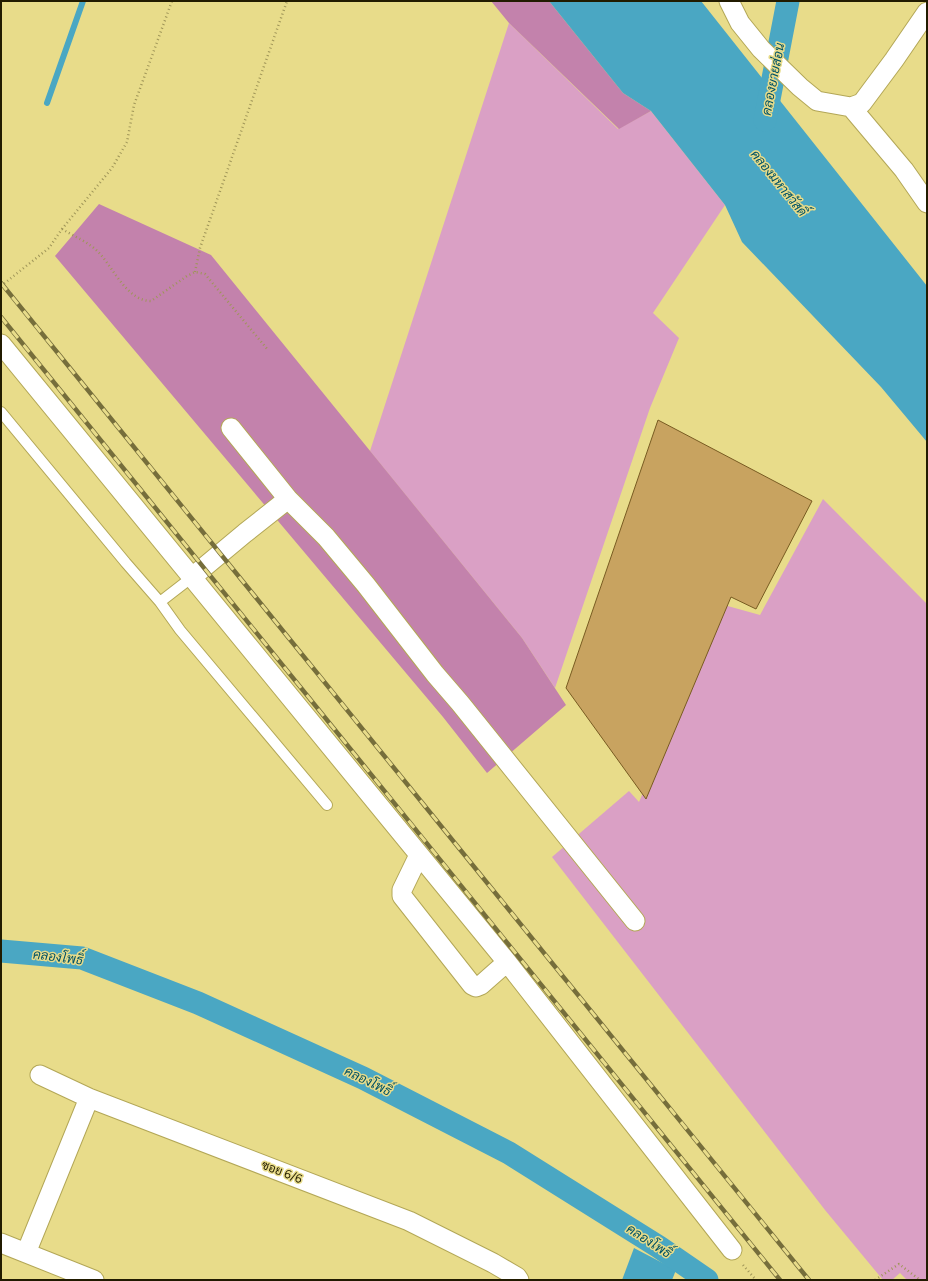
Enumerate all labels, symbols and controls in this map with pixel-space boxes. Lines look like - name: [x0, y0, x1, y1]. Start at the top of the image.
- water label: คลองยายส่อน: [759, 41, 788, 117]
- water label: คลองมหาสวัสดิ์: [748, 143, 816, 221]
- water label: คลองโพธิ์: [32, 941, 87, 968]
- water label: คลองโพธิ์: [342, 1058, 399, 1100]
- street label: ซอย 6/6: [260, 1158, 305, 1186]
- water label: คลองโพธิ์: [624, 1216, 680, 1263]

